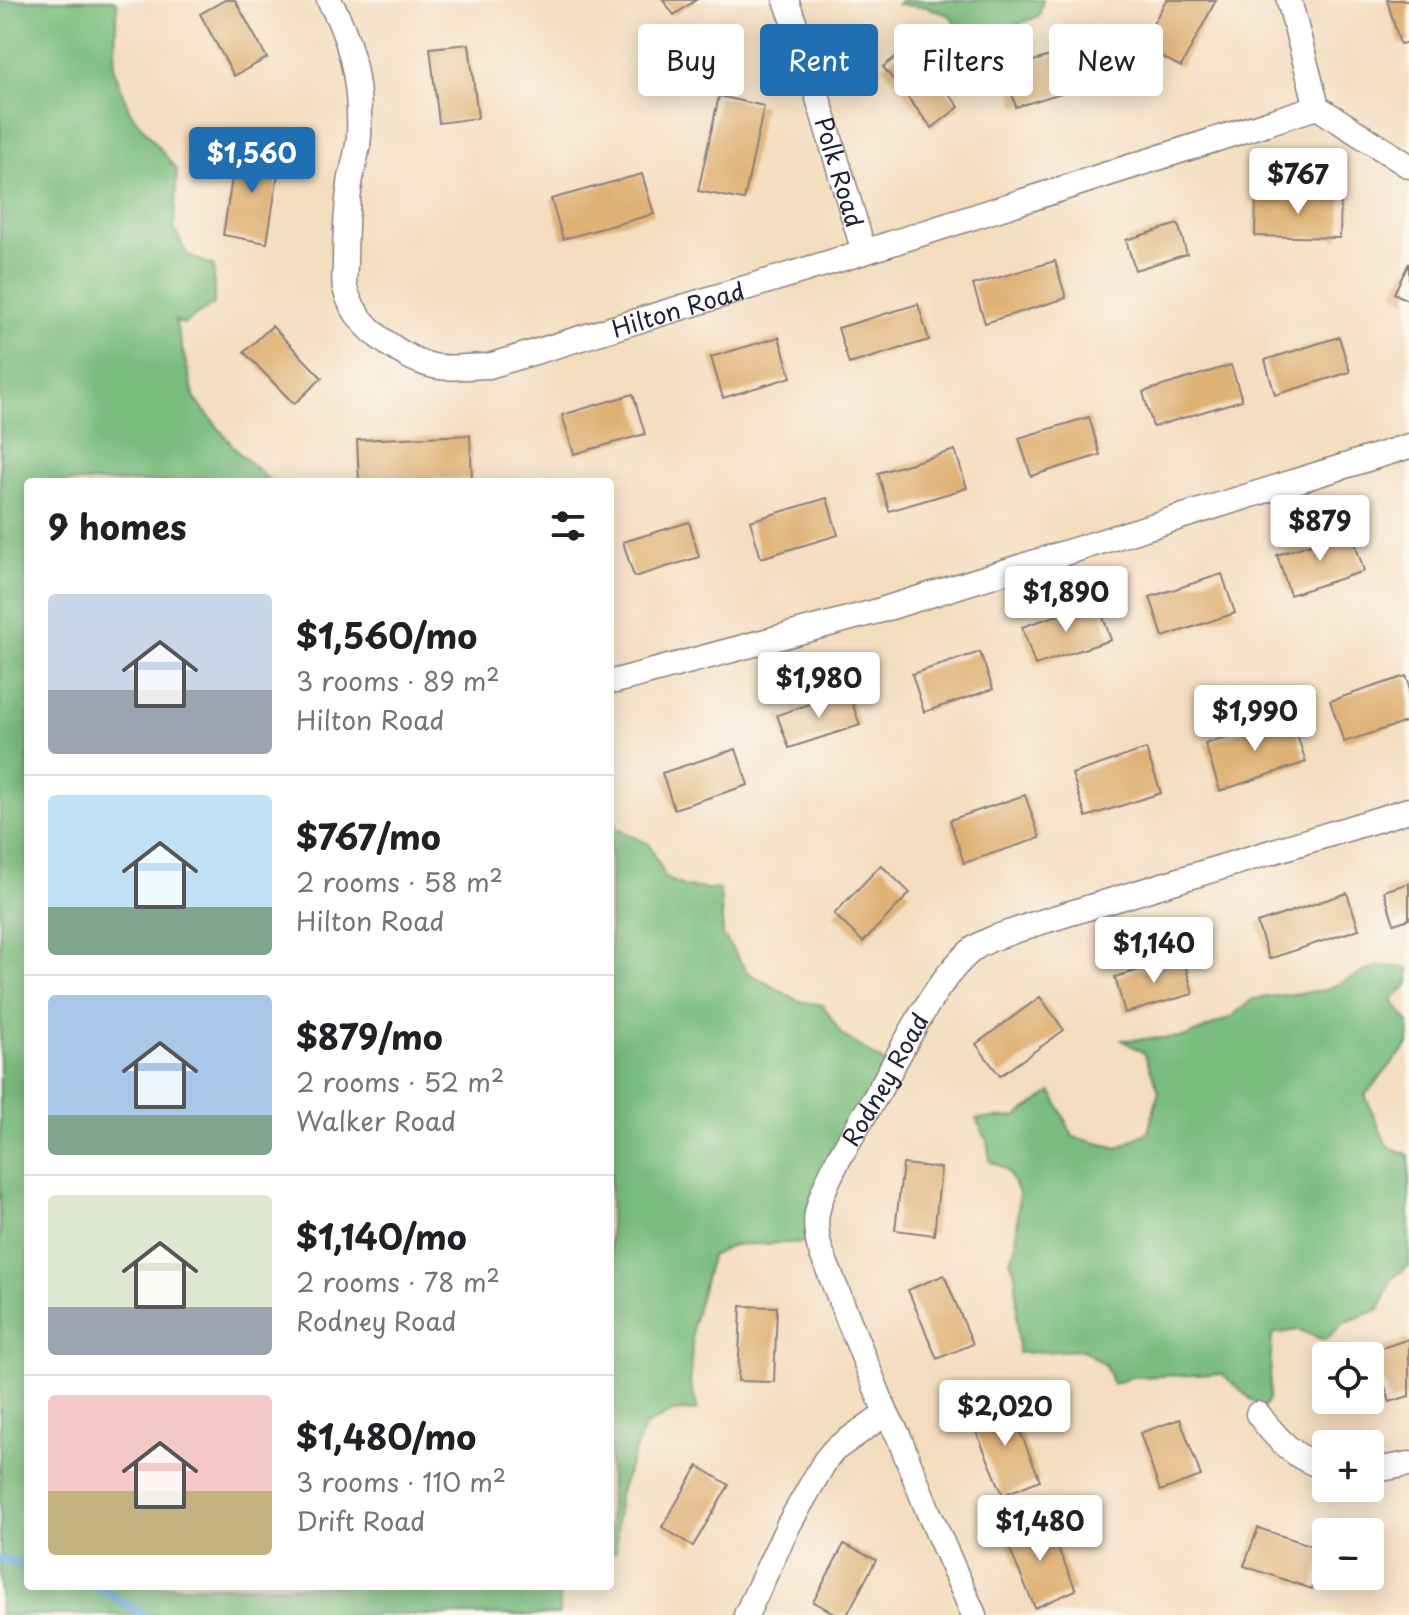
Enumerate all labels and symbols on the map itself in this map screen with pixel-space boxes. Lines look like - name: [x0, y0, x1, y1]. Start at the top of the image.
- street label: Polk Road: [806, 112, 874, 231]
- pin: $1,560: [187, 127, 317, 195]
- pin: $767: [1251, 148, 1345, 216]
- street label: Hilton Road: [607, 271, 748, 346]
- pin: $879: [1273, 495, 1367, 563]
- pin: $1,890: [1001, 566, 1131, 634]
- pin: $1,980: [754, 652, 884, 720]
- pin: $1,990: [1190, 685, 1320, 753]
- pin: $1,140: [1089, 917, 1219, 985]
- street label: Rodney Road: [832, 1006, 937, 1152]
- pin: $2,020: [940, 1380, 1070, 1448]
- pin: $1,480: [975, 1495, 1105, 1563]

